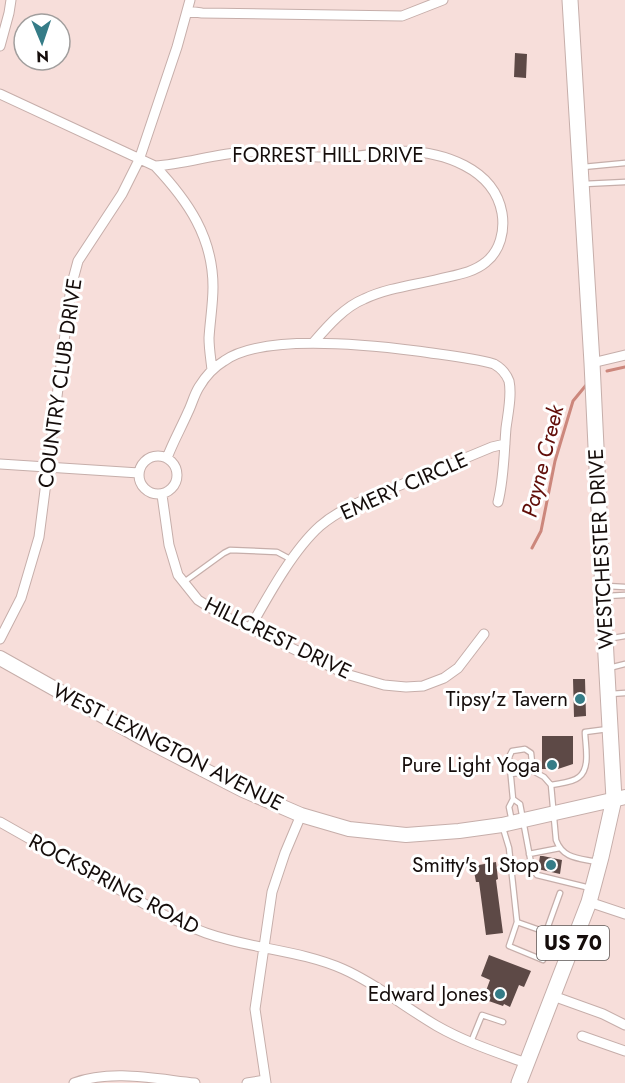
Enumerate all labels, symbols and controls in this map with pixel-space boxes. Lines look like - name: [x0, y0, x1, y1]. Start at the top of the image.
- north arrow: [12, 12, 72, 72]
- text: N: [36, 45, 49, 68]
- street label: FORREST HILL DRIVE: [232, 140, 424, 170]
- street label: COUNTRY CLUB DRIVE: [30, 276, 90, 490]
- water label: Payne Creek: [513, 400, 572, 520]
- street label: EMERY CIRCLE: [335, 445, 473, 527]
- street label: WESTCHESTER DRIVE: [581, 448, 621, 650]
- street label: HILLCREST DRIVE: [199, 589, 357, 687]
- street label: WEST LEXINGTON AVENUE: [47, 676, 289, 818]
- place label: Tipsy'z Tavern: [446, 684, 568, 714]
- marker: Tipsy'z Tavern: [573, 692, 587, 706]
- place label: Pure Light Yoga: [401, 750, 540, 780]
- marker: Pure Light Yoga: [545, 758, 559, 772]
- street label: ROCKSPRING ROAD: [23, 826, 205, 942]
- place label: Smitty's 1 Stop: [412, 850, 539, 880]
- marker: Smitty's 1 Stop: [544, 858, 558, 872]
- road number: US 70: [537, 926, 609, 960]
- place label: Edward Jones: [368, 979, 488, 1009]
- marker: Edward Jones: [493, 987, 507, 1001]

